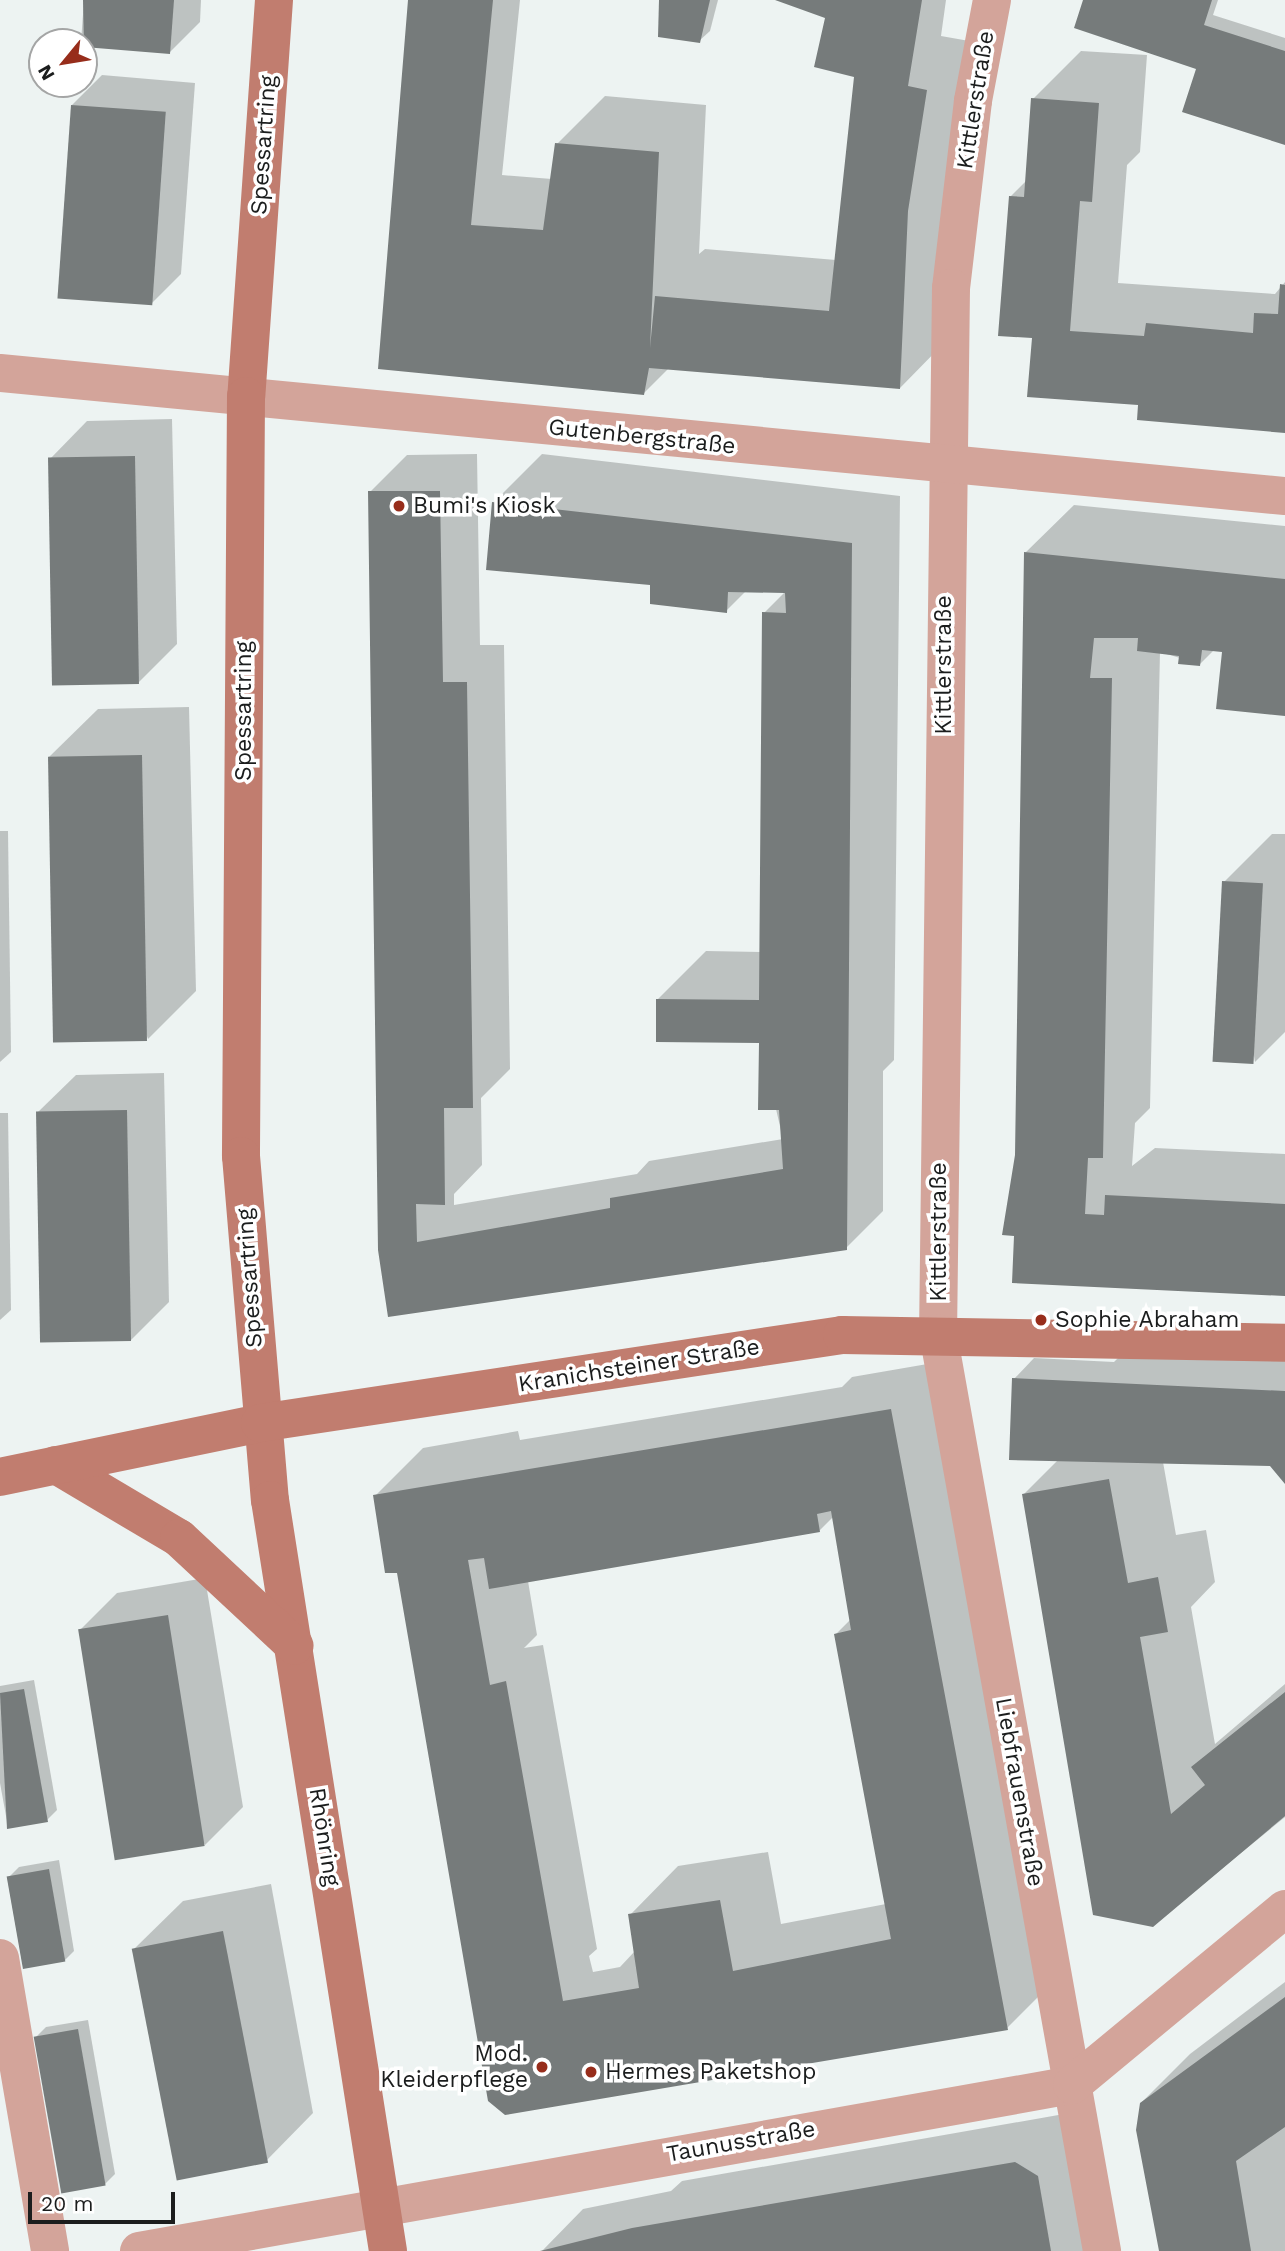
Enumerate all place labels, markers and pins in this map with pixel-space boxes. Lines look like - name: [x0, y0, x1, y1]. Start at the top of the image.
- place label: Bumi's Kiosk: [413, 492, 555, 520]
- marker: Bumi's Kiosk: [391, 498, 407, 514]
- place label: Sophie Abraham: [1055, 1306, 1240, 1334]
- marker: Sophie Abraham: [1033, 1312, 1049, 1328]
- place label: Mod. Kleiderpflege: [380, 2040, 528, 2094]
- place label: Hermes Paketshop: [605, 2058, 816, 2086]
- marker: Mod. Kleiderpflege: [534, 2059, 550, 2075]
- marker: Hermes Paketshop: [583, 2064, 599, 2080]

